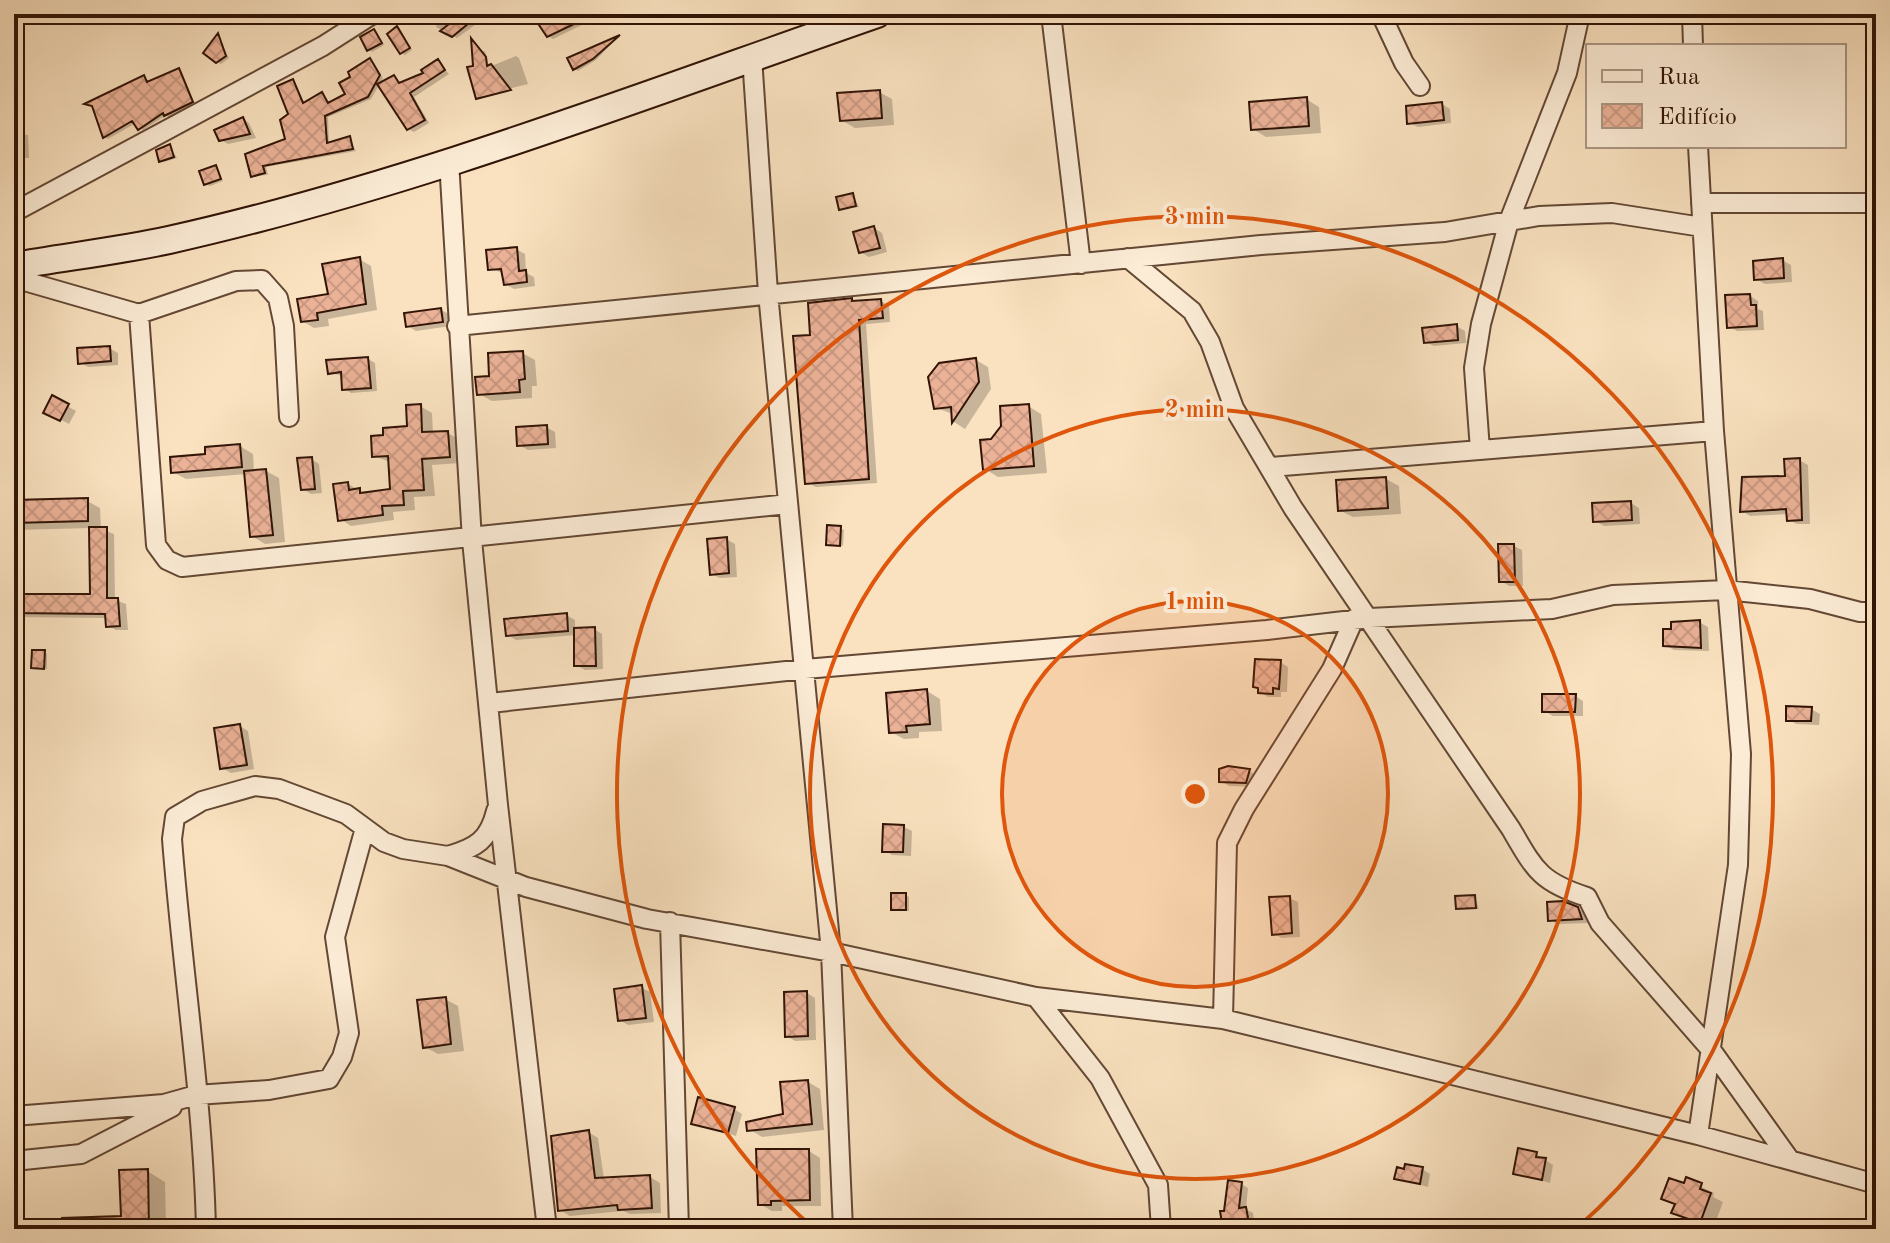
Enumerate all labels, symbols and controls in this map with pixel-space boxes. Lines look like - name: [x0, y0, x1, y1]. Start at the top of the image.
- legend: [1586, 44, 1846, 148]
- text: Rua: [1658, 66, 1700, 90]
- text: Edifício: [1658, 106, 1737, 130]
- text: 3 min: [1165, 206, 1225, 230]
- text: 2 min: [1165, 399, 1225, 423]
- text: 1 min: [1165, 591, 1225, 615]
- centre of rings: [1181, 780, 1209, 808]

